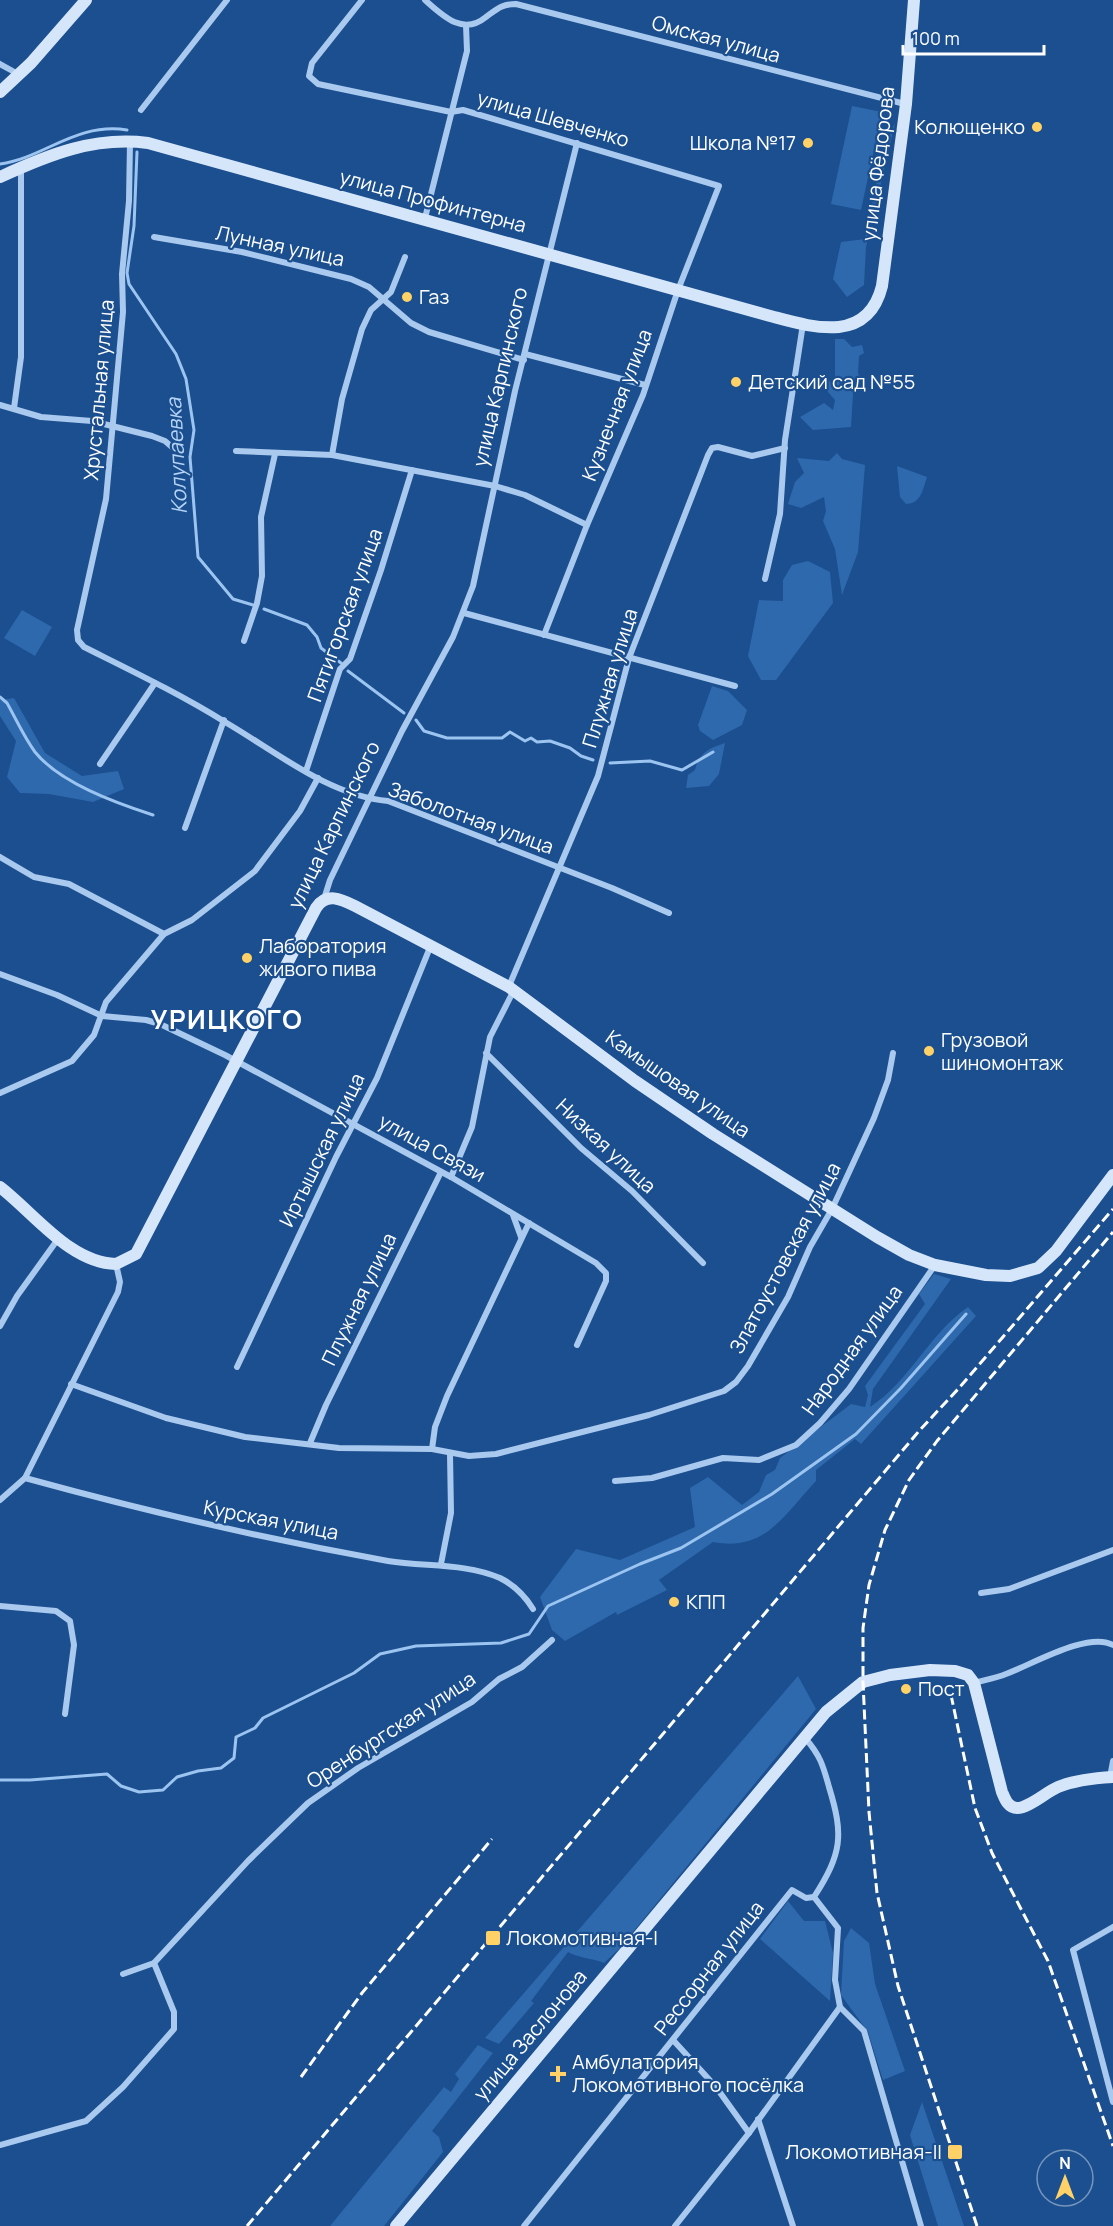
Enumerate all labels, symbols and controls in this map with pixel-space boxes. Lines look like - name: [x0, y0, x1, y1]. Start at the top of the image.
- street label: Омская улица: [649, 8, 783, 69]
- scale bar: [903, 18, 1044, 56]
- text: 100 m: [912, 26, 960, 50]
- street label: улица Шевченко: [474, 84, 632, 153]
- street label: улица Фёдорова: [855, 85, 900, 243]
- place label: Колющенко: [914, 113, 1025, 140]
- marker: Колющенко: [1030, 120, 1044, 134]
- place label: Школа №17: [690, 129, 796, 156]
- marker: Школа №17: [801, 136, 815, 150]
- street label: улица Профинтерна: [337, 163, 529, 238]
- street label: Лунная улица: [213, 219, 347, 272]
- place label: Газ: [419, 283, 449, 310]
- street label: улица Карпинского: [466, 284, 533, 469]
- marker: Газ: [400, 290, 414, 304]
- street label: Хрустальная улица: [77, 298, 120, 482]
- street label: Кузнечная улица: [575, 325, 658, 485]
- place label: Детский сад №55: [748, 368, 915, 395]
- marker: Детский сад №55: [729, 375, 743, 389]
- water label: Колупаевка: [159, 396, 193, 515]
- street label: Пятигорская улица: [301, 524, 388, 705]
- street label: Плужная улица: [576, 605, 644, 751]
- street label: улица Карпинского: [281, 736, 386, 913]
- street label: Заболотная улица: [385, 775, 558, 860]
- place label: Лаборатория живого пива: [259, 932, 387, 982]
- marker: Лаборатория живого пива: [240, 951, 254, 965]
- district label: УРИЦКОГО: [151, 1001, 303, 1037]
- street label: Камышовая улица: [601, 1024, 756, 1144]
- place label: Грузовой шиномонтаж: [941, 1026, 1064, 1076]
- marker: Грузовой шиномонтаж: [922, 1044, 936, 1058]
- street label: Иртышская улица: [273, 1068, 370, 1231]
- street label: Низкая улица: [550, 1092, 662, 1199]
- street label: улица Связи: [374, 1107, 490, 1188]
- street label: Златоустовская улица: [723, 1157, 846, 1358]
- street label: Плужная улица: [315, 1228, 402, 1370]
- street label: Народная улица: [795, 1279, 908, 1420]
- street label: Курская улица: [201, 1493, 341, 1546]
- place label: КПП: [686, 1588, 726, 1615]
- marker: КПП: [667, 1595, 681, 1609]
- street label: Оренбургская улица: [301, 1665, 480, 1794]
- place label: Пост: [918, 1675, 965, 1702]
- marker: Пост: [899, 1682, 913, 1696]
- street label: Рессорная улица: [648, 1895, 770, 2040]
- place label: Локомотивная-I: [506, 1924, 658, 1951]
- marker: Локомотивная-I: [484, 1929, 502, 1947]
- street label: улица Заслонова: [467, 1964, 592, 2106]
- place label: Амбулатория Локомотивного посёлка: [572, 2048, 804, 2098]
- marker: Амбулатория Локомотивного посёлка: [549, 2065, 567, 2083]
- place label: Локомотивная-II: [785, 2138, 942, 2165]
- marker: Локомотивная-II: [946, 2143, 964, 2161]
- north arrow: [1035, 2148, 1095, 2208]
- text: N: [1059, 2152, 1071, 2174]

